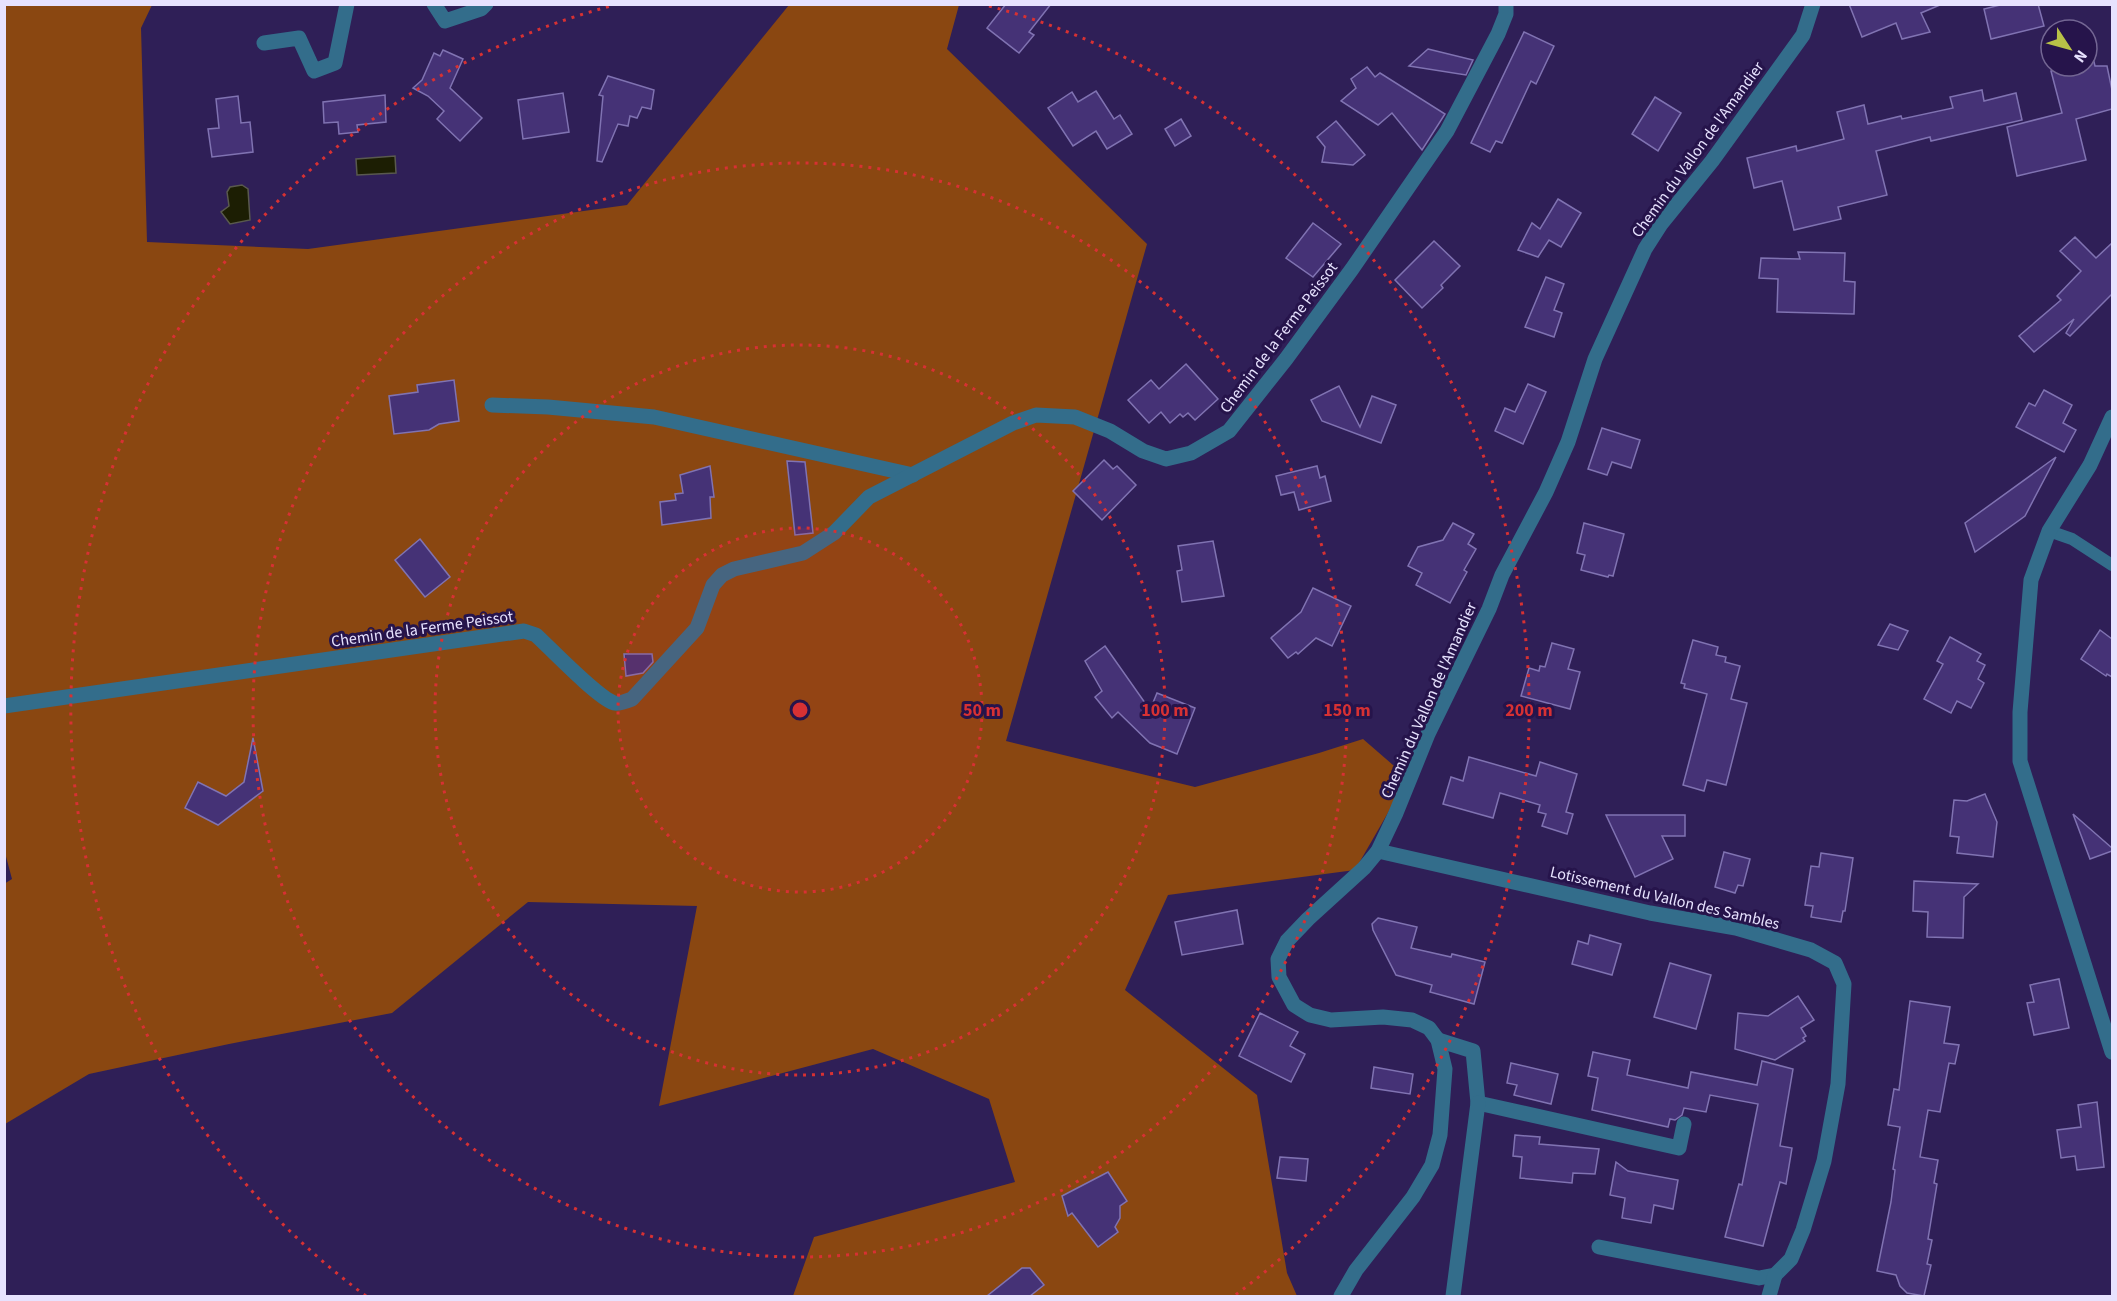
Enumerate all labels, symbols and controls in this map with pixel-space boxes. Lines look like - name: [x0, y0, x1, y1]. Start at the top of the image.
- north arrow: [2039, 18, 2099, 78]
- text: N: [2068, 45, 2092, 67]
- street label: Chemin du Vallon de l'Amandier: [1626, 57, 1769, 242]
- street label: Chemin de la Ferme Peissot: [1215, 257, 1343, 418]
- street label: Chemin du Vallon de l'Amandier: [1376, 598, 1482, 802]
- street label: Chemin de la Ferme Peissot: [330, 605, 515, 653]
- text: 50 m: [963, 698, 1001, 723]
- text: 100 m: [1141, 698, 1189, 723]
- text: 150 m: [1323, 698, 1371, 723]
- text: 200 m: [1505, 698, 1553, 723]
- centre of rings: [790, 700, 810, 720]
- street label: Lotissement du Vallon des Sambles: [1548, 861, 1782, 935]

